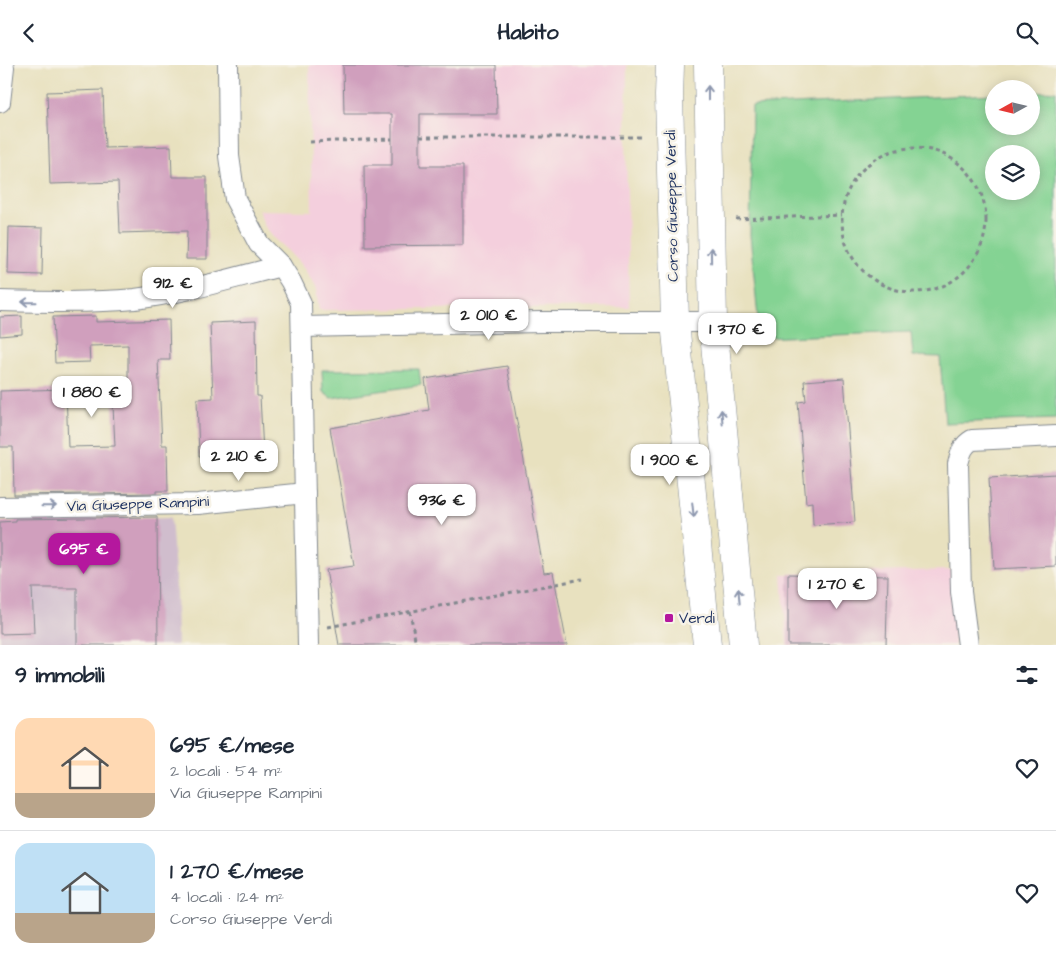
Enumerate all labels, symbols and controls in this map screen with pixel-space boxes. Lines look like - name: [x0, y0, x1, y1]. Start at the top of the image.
- text: Habito: [497, 17, 559, 48]
- icon: back: [15, 19, 43, 47]
- icon: search: [1013, 19, 1041, 47]
- north arrow: [985, 80, 1040, 135]
- map controls: [985, 80, 1040, 200]
- one-way arrow: [703, 85, 713, 101]
- street label: Corso Giuseppe Verdi: [660, 129, 684, 282]
- button: layers: [985, 145, 1040, 200]
- one-way arrow: [707, 247, 716, 263]
- pin: 912 €: [138, 267, 208, 309]
- text: 912 €: [153, 272, 193, 294]
- one-way arrow: [21, 297, 37, 307]
- pin: 2 010 €: [443, 299, 535, 341]
- text: 2 010 €: [461, 304, 517, 326]
- pin: 1 370 €: [691, 313, 783, 355]
- text: 1 370 €: [709, 318, 765, 340]
- pin: 1 880 €: [46, 375, 138, 418]
- text: 1 880 €: [63, 381, 121, 403]
- one-way arrow: [717, 410, 727, 426]
- pin: 2 210 €: [193, 439, 285, 482]
- pin: 1 900 €: [624, 443, 716, 486]
- text: 2 210 €: [211, 445, 267, 467]
- text: 1 900 €: [642, 449, 698, 471]
- pin: 936 €: [407, 483, 477, 526]
- text: 936 €: [419, 489, 465, 511]
- street label: Via Giuseppe Rampini: [66, 491, 210, 517]
- one-way arrow: [40, 501, 56, 511]
- one-way arrow: [689, 502, 698, 518]
- pin: 695 €: [49, 533, 119, 575]
- text: 695 €: [59, 538, 109, 560]
- pin: 1 270 €: [791, 567, 883, 610]
- text: 1 270 €: [809, 573, 865, 595]
- one-way arrow: [734, 589, 743, 605]
- place label: Verdi: [679, 608, 715, 629]
- marker: Verdi: [663, 612, 675, 624]
- text: 9 immobili: [15, 661, 105, 690]
- icon: filters: [1013, 661, 1041, 689]
- text: 695 €/mese: [170, 731, 294, 760]
- icon: home: [55, 738, 115, 798]
- icon: heart: [1013, 754, 1041, 782]
- text: 2 locali · 54 m²: [170, 760, 282, 782]
- text: Via Giuseppe Rampini: [170, 782, 322, 804]
- text: 1 270 €/mese: [170, 857, 304, 886]
- icon: home: [55, 863, 115, 923]
- icon: heart: [1013, 879, 1041, 907]
- text: 4 locali · 124 m²: [170, 886, 284, 908]
- text: Corso Giuseppe Verdi: [170, 908, 332, 930]

